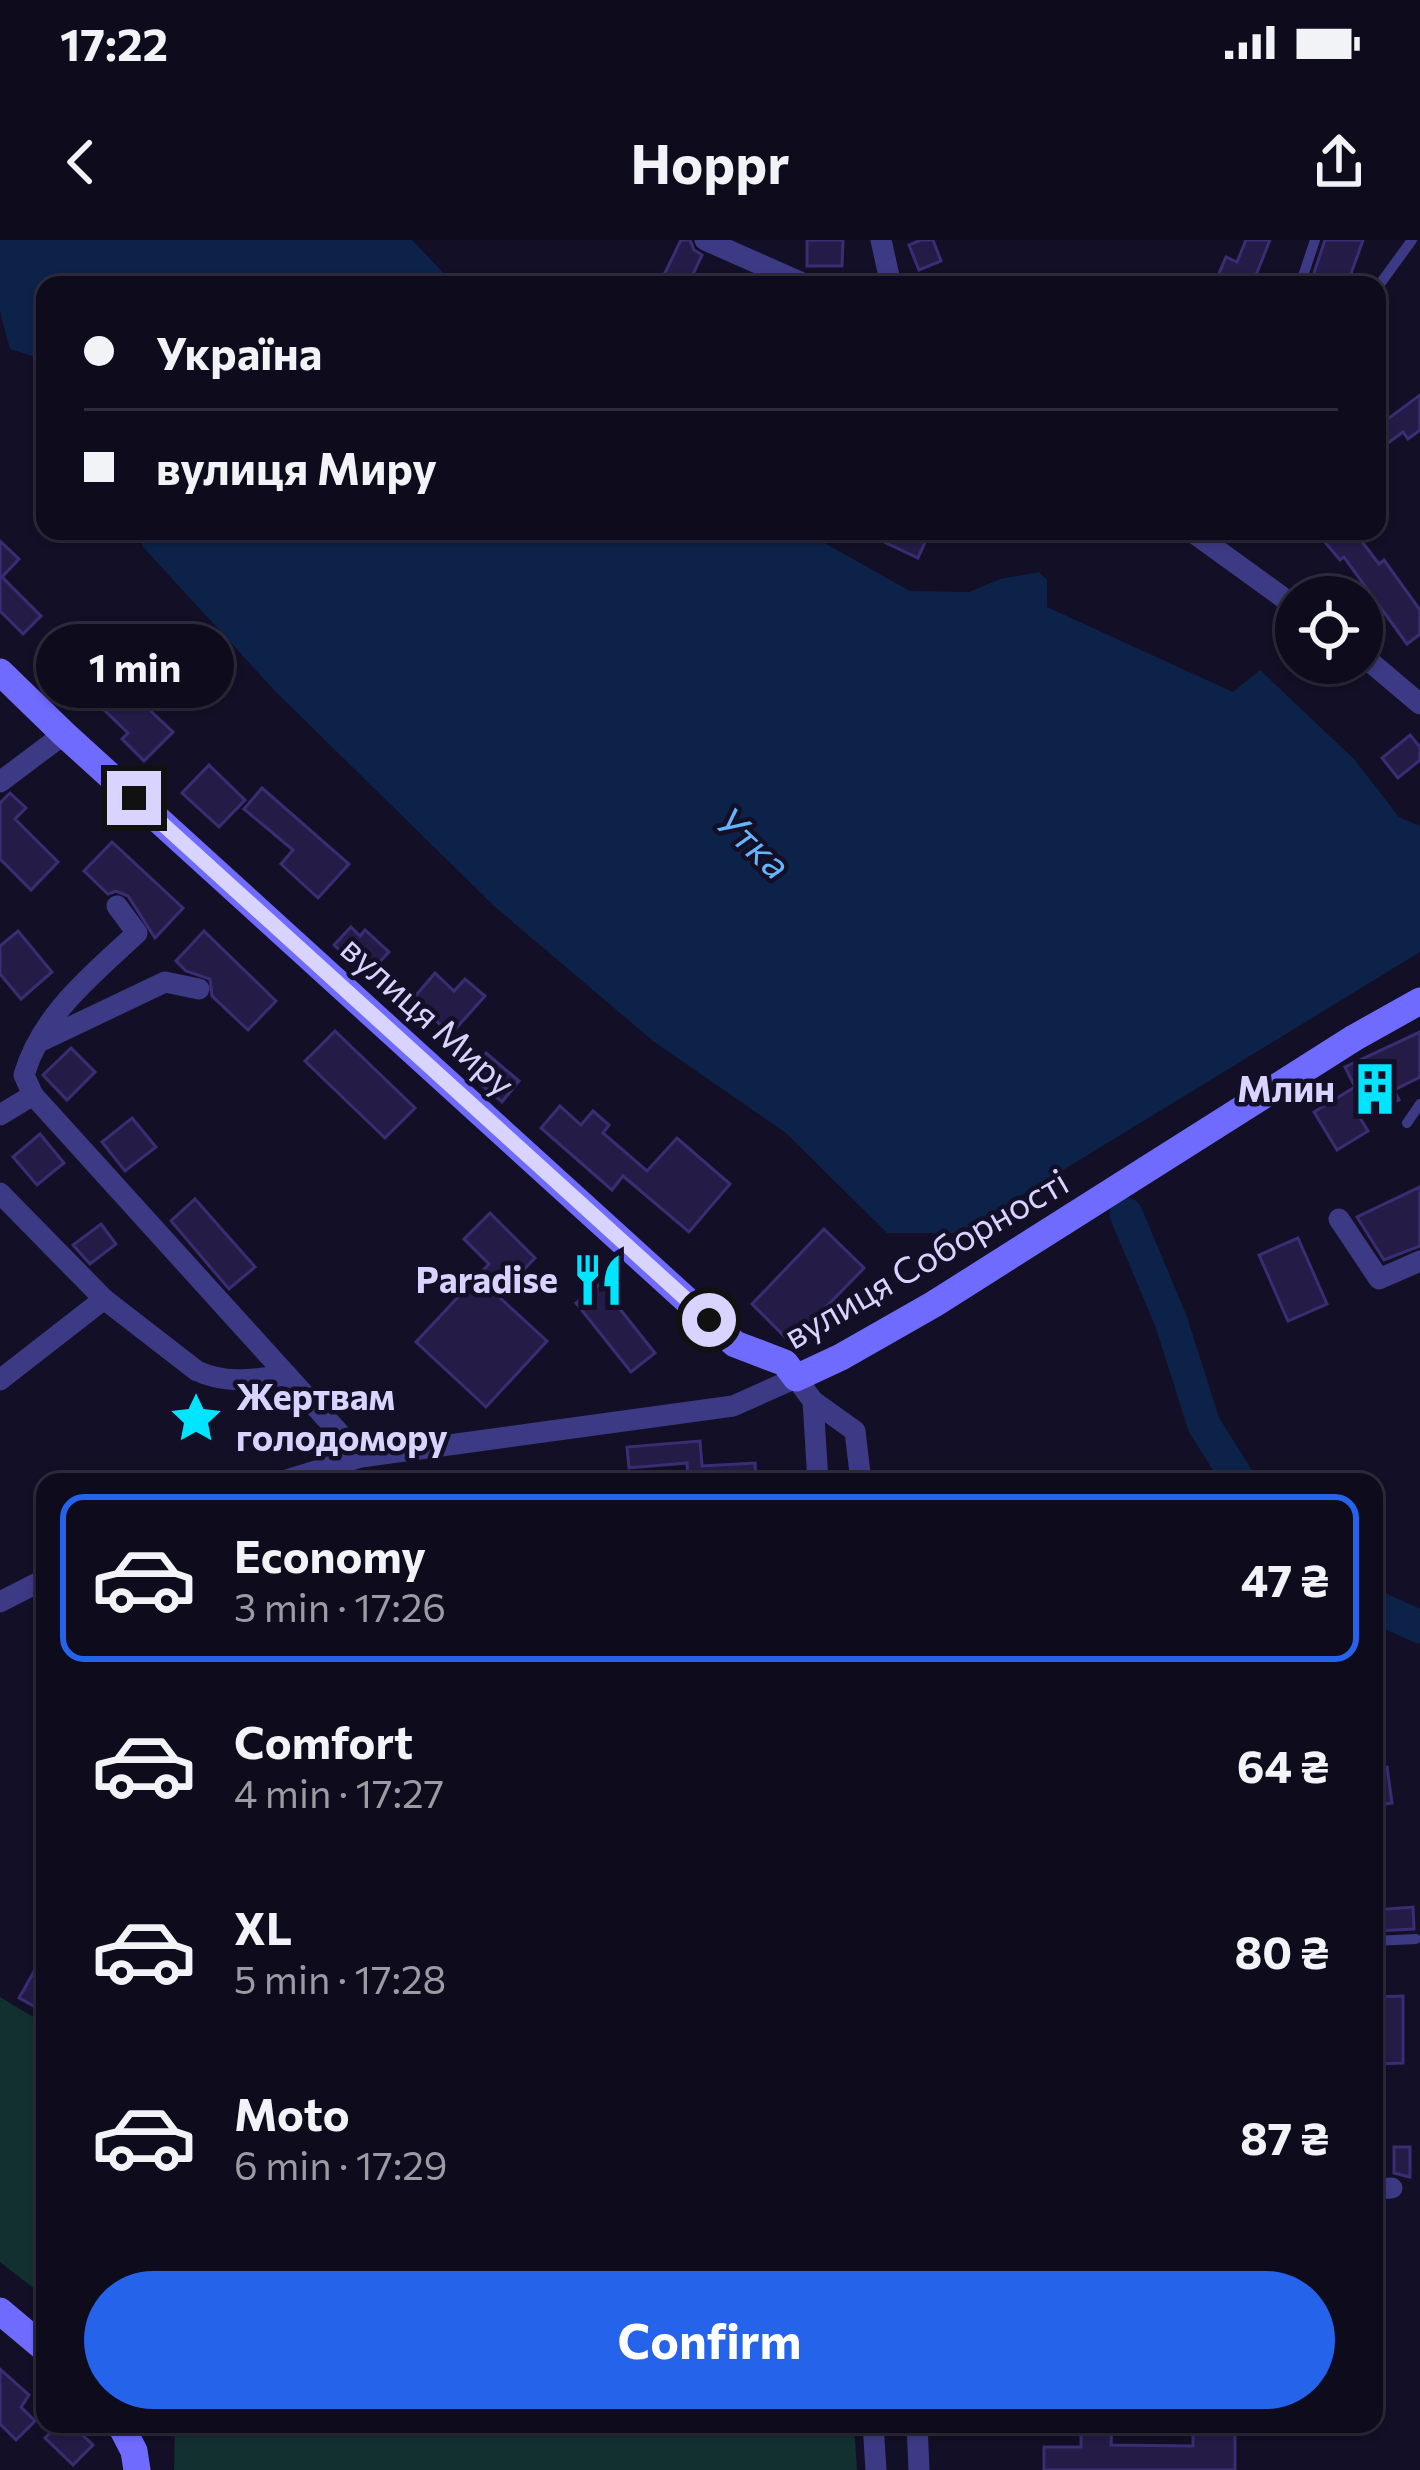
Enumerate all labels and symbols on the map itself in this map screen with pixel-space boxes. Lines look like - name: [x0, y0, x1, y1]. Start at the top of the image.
- callout: 1 min: [35, 624, 233, 708]
- route end: [107, 771, 161, 825]
- water label: Утка: [707, 795, 802, 888]
- street label: вулиця Миру: [333, 925, 525, 1104]
- building icon: Млин: [1346, 1060, 1404, 1118]
- place label: Млин: [1237, 1065, 1335, 1109]
- street label: вулиця Соборності: [775, 1158, 1075, 1357]
- restaurant icon: Paradise: [569, 1251, 627, 1309]
- place label: Paradise: [415, 1256, 558, 1300]
- route start: [682, 1293, 736, 1347]
- place label: Жертвам голодомору: [236, 1373, 448, 1458]
- place icon: Жертвам голодомору: [167, 1389, 225, 1447]

